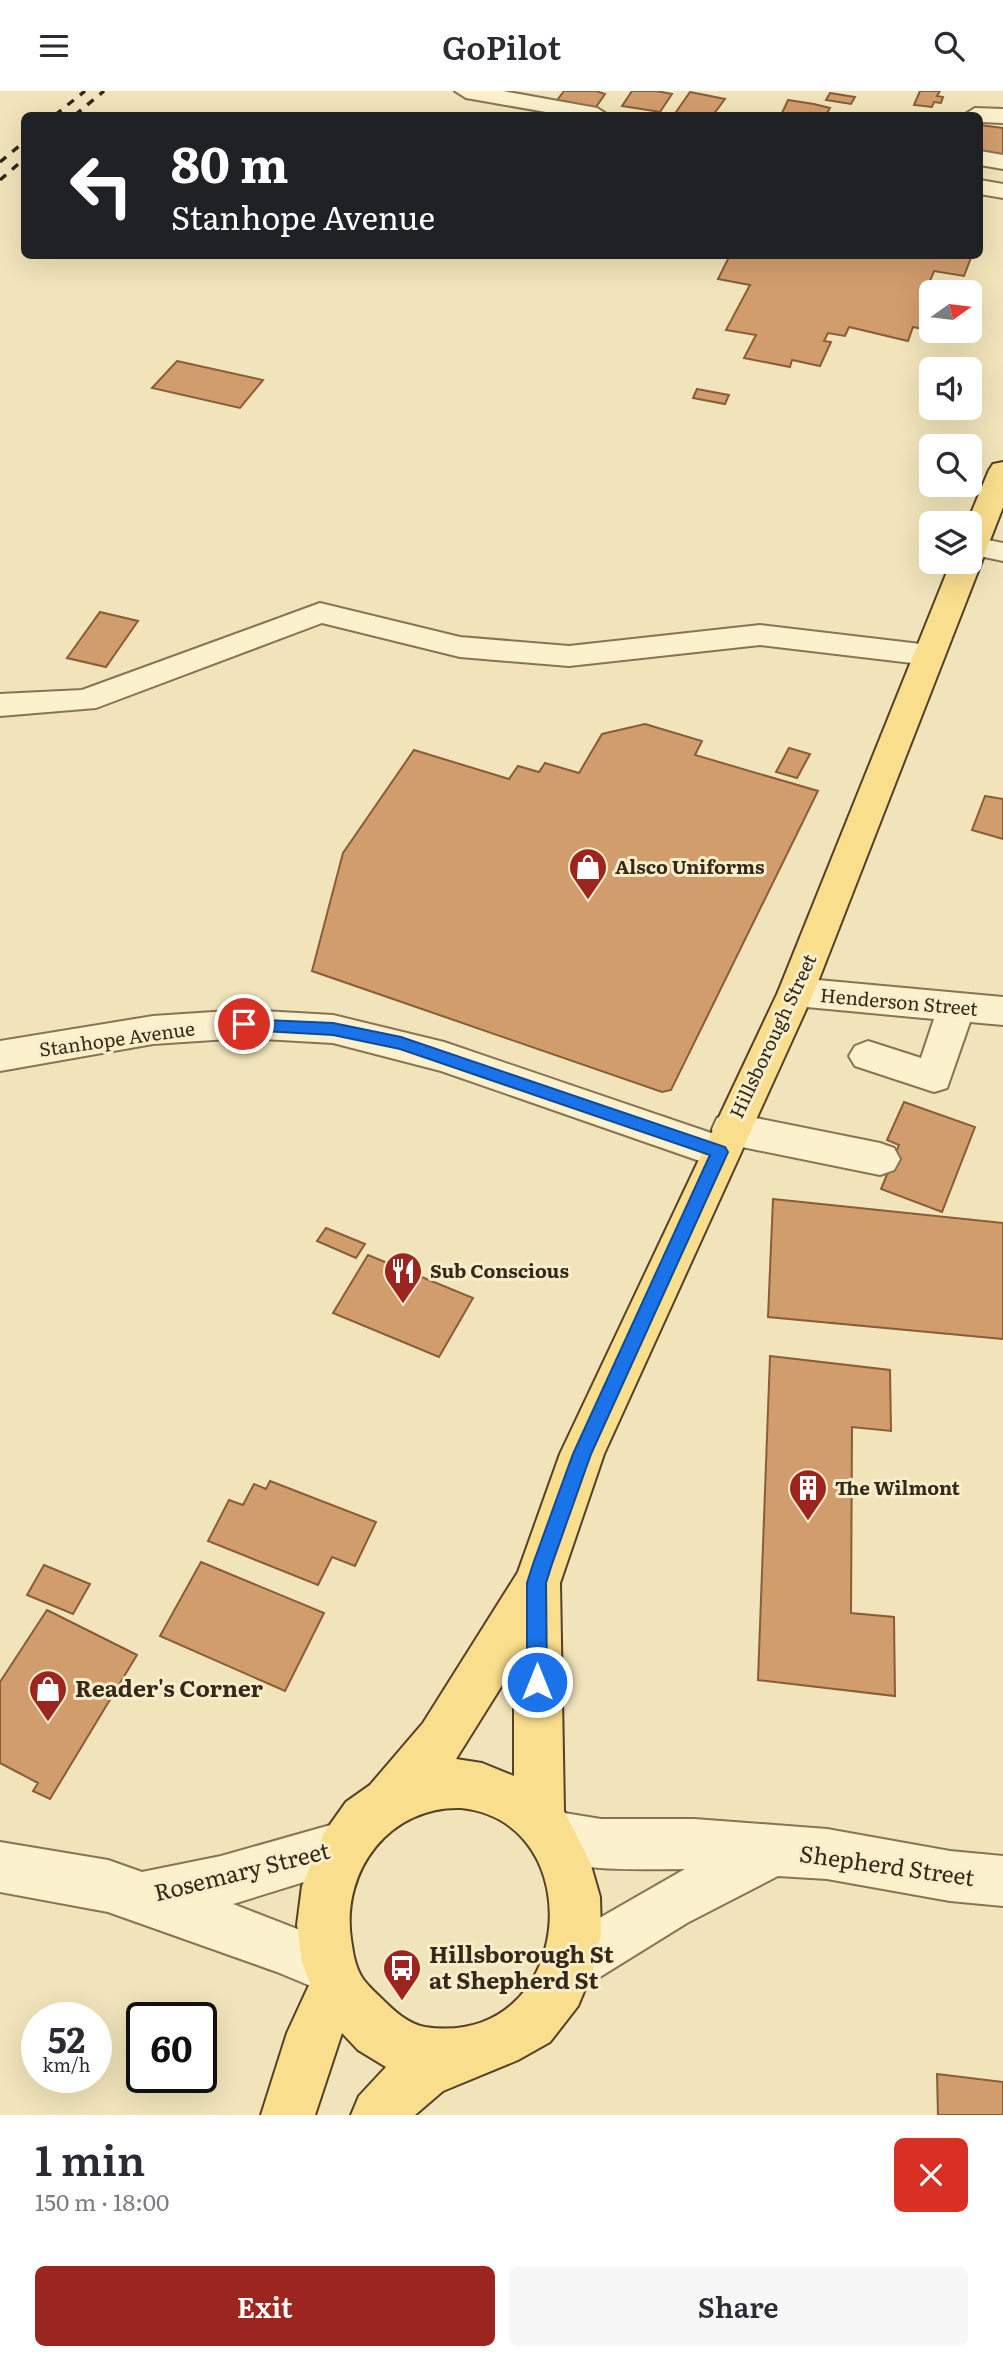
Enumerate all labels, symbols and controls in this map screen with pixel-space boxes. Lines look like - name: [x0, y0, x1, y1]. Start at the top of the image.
- text: GoPilot: [442, 22, 561, 70]
- icon: menu: [35, 27, 73, 65]
- icon: search: [930, 27, 968, 65]
- text: 80 m: [171, 125, 289, 198]
- icon: left: [56, 140, 147, 231]
- text: Stanhope Avenue: [171, 192, 435, 240]
- north arrow: [919, 280, 982, 343]
- map controls: [919, 280, 982, 574]
- button: sound: [919, 357, 982, 420]
- button: search: [919, 434, 982, 497]
- button: layers: [919, 511, 982, 574]
- shop icon: Alsco Uniforms: [567, 846, 609, 901]
- place label: Alsco Uniforms: [615, 852, 764, 880]
- street label: Hillsborough Street: [722, 948, 823, 1122]
- street label: Henderson Street: [819, 980, 979, 1022]
- pin: [214, 994, 274, 1054]
- icon: arrive: [225, 1005, 263, 1043]
- street label: Stanhope Avenue: [37, 1013, 197, 1063]
- restaurant icon: Sub Conscious: [382, 1250, 424, 1305]
- place label: Sub Conscious: [430, 1256, 569, 1284]
- building icon: The Wilmont: [787, 1467, 829, 1522]
- place label: The Wilmont: [835, 1473, 961, 1501]
- position arrow: [500, 1645, 574, 1719]
- shop icon: Reader's Corner: [27, 1668, 69, 1723]
- place label: Reader's Corner: [75, 1670, 264, 1704]
- street label: Rosemary Street: [150, 1832, 334, 1908]
- street label: Shepherd Street: [798, 1835, 978, 1893]
- place label: Hillsborough St at Shepherd St: [429, 1936, 614, 1996]
- bus stop icon: Hillsborough St at Shepherd St: [381, 1947, 423, 2002]
- speed limit sign: 60: [126, 2002, 217, 2093]
- text: 52: [48, 2012, 85, 2064]
- text: km/h: [43, 2051, 90, 2078]
- text: 1 min: [35, 2127, 145, 2189]
- button: close: [894, 2138, 968, 2212]
- text: 150 m · 18:00: [35, 2184, 169, 2218]
- button: Exit: [35, 2266, 495, 2346]
- button: Share: [509, 2266, 968, 2346]

